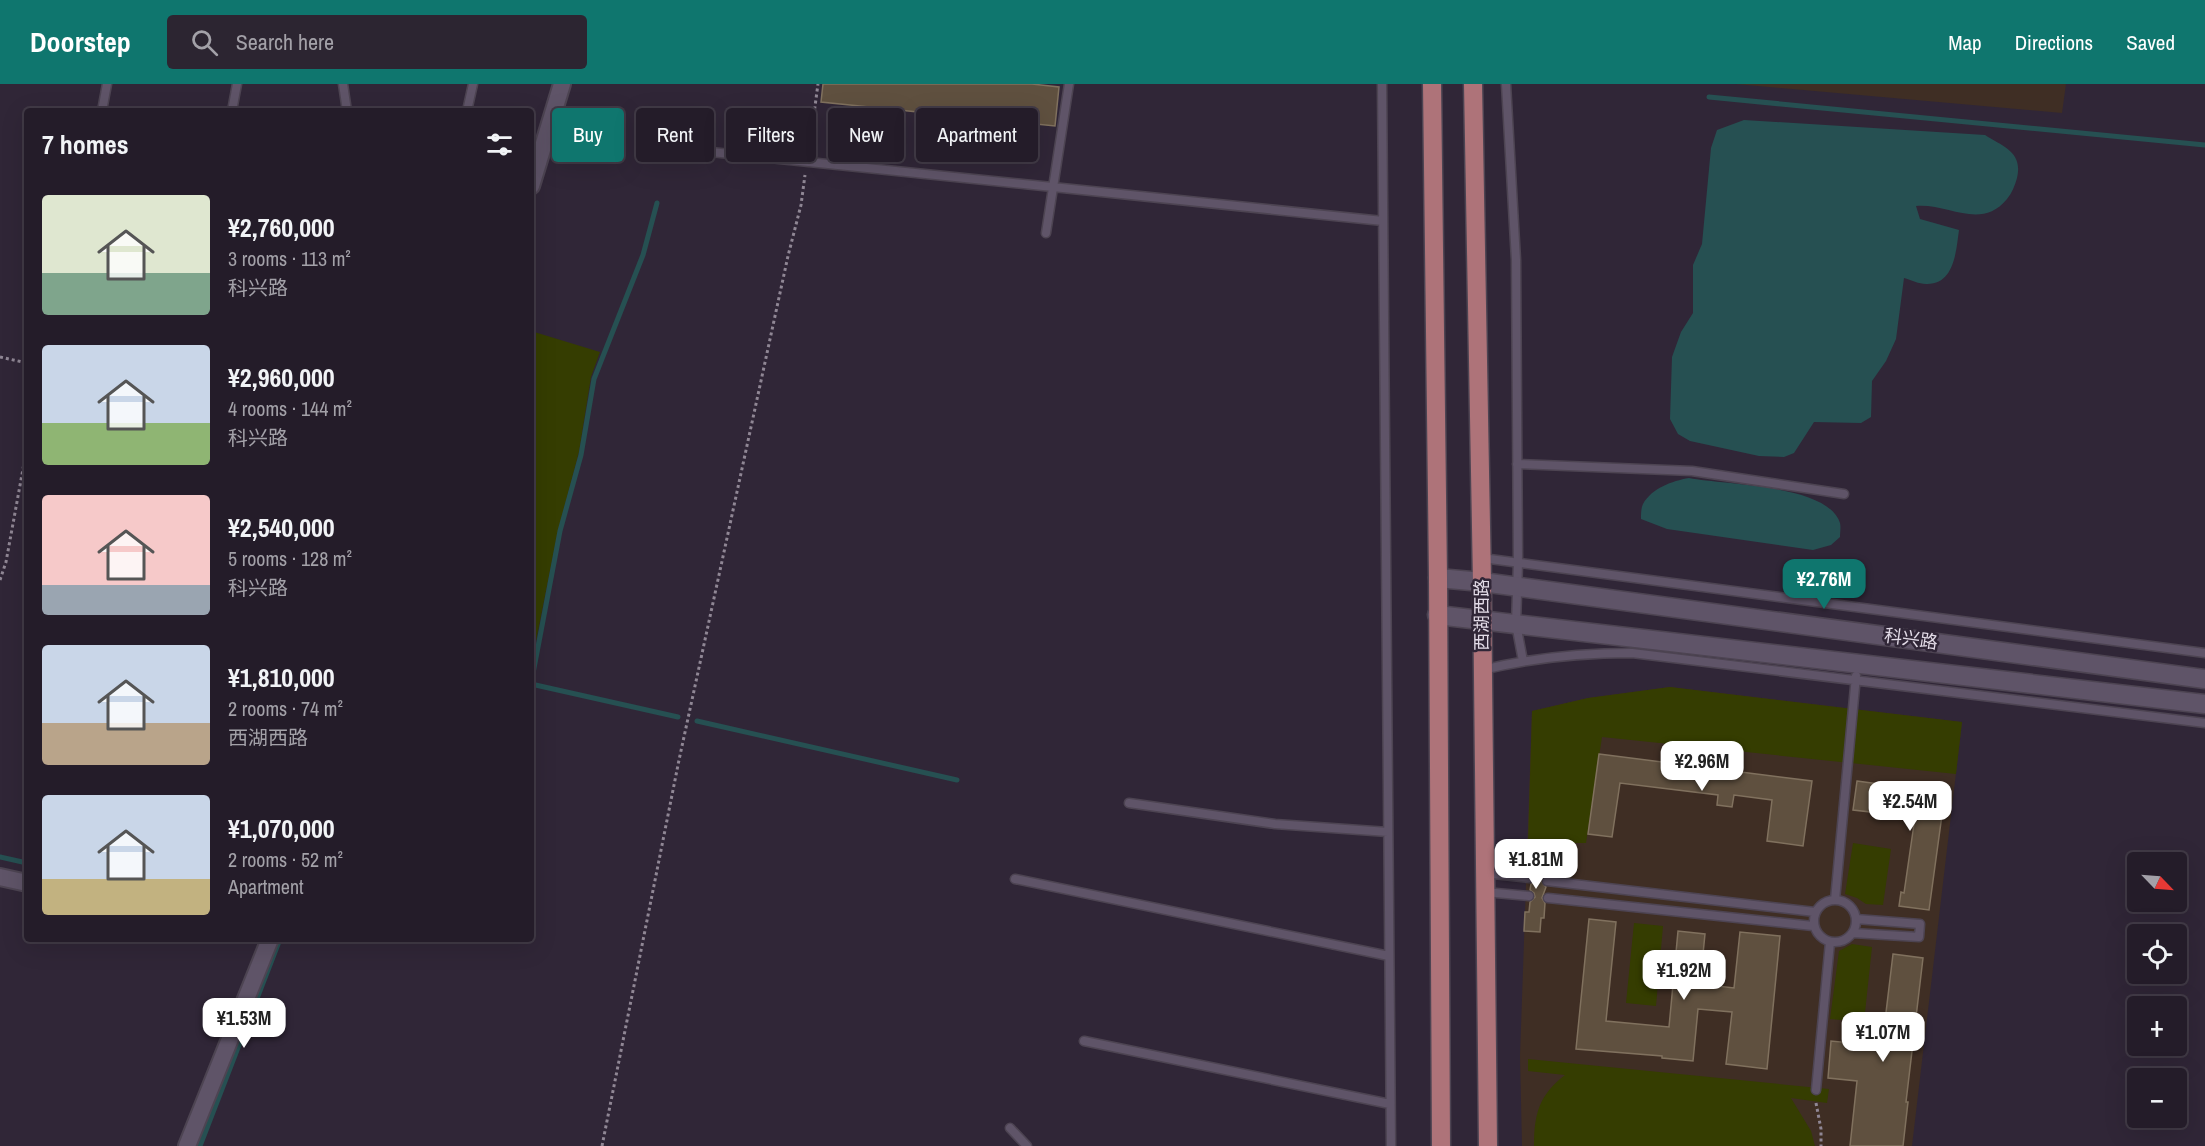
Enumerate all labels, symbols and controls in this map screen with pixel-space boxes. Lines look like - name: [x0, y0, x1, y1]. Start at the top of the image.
- search box: [167, 15, 587, 69]
- text: Doorstep: [30, 23, 131, 61]
- icon: search: [188, 26, 221, 59]
- text: Search here: [236, 27, 334, 57]
- text: Map: [1948, 28, 1982, 57]
- text: Directions: [2015, 28, 2093, 57]
- text: Saved: [2126, 28, 2175, 57]
- chip: Buy: [552, 108, 624, 162]
- chip: Rent: [636, 108, 714, 162]
- chip: Filters: [726, 108, 816, 162]
- chip: New: [828, 108, 904, 162]
- chip: Apartment: [916, 108, 1038, 162]
- text: 7 homes: [42, 127, 129, 162]
- icon: filters: [483, 128, 516, 161]
- text: ¥2,760,000: [228, 210, 335, 245]
- icon: home: [90, 219, 162, 291]
- text: 3 rooms · 113 m²: [228, 245, 351, 272]
- text: 科兴路: [228, 274, 288, 301]
- text: ¥2,960,000: [228, 360, 335, 395]
- icon: home: [90, 369, 162, 441]
- text: 4 rooms · 144 m²: [228, 395, 352, 422]
- text: 科兴路: [228, 424, 288, 451]
- text: ¥2,540,000: [228, 510, 335, 545]
- icon: home: [90, 519, 162, 591]
- text: 5 rooms · 128 m²: [228, 545, 352, 572]
- pin: ¥2.76M: [1775, 559, 1873, 610]
- text: ¥2.76M: [1797, 565, 1851, 592]
- text: 科兴路: [228, 574, 288, 601]
- street label: 西湖西路: [1469, 579, 1494, 651]
- street label: 科兴路: [1883, 622, 1940, 655]
- text: ¥1,810,000: [228, 660, 335, 695]
- icon: home: [90, 669, 162, 741]
- text: 2 rooms · 74 m²: [228, 695, 343, 722]
- text: 西湖西路: [228, 724, 308, 751]
- pin: ¥2.96M: [1653, 741, 1751, 792]
- text: ¥2.96M: [1675, 747, 1729, 774]
- pin: ¥2.54M: [1861, 781, 1959, 832]
- text: ¥2.54M: [1883, 787, 1937, 814]
- text: ¥1,070,000: [228, 811, 335, 846]
- icon: home: [90, 819, 162, 891]
- pin: ¥1.81M: [1487, 839, 1585, 890]
- text: ¥1.81M: [1509, 845, 1563, 872]
- text: 2 rooms · 52 m²: [228, 846, 343, 873]
- north arrow: [2127, 852, 2187, 912]
- map controls: [2127, 852, 2187, 1128]
- text: Apartment: [228, 873, 304, 900]
- button: locate: [2127, 924, 2187, 984]
- pin: ¥1.92M: [1635, 950, 1733, 1001]
- text: ¥1.92M: [1657, 956, 1711, 983]
- button: +: [2127, 996, 2187, 1056]
- pin: ¥1.53M: [195, 998, 293, 1049]
- text: ¥1.53M: [217, 1004, 271, 1031]
- pin: ¥1.07M: [1834, 1012, 1932, 1063]
- text: ¥1.07M: [1856, 1018, 1910, 1045]
- button: −: [2127, 1068, 2187, 1128]

